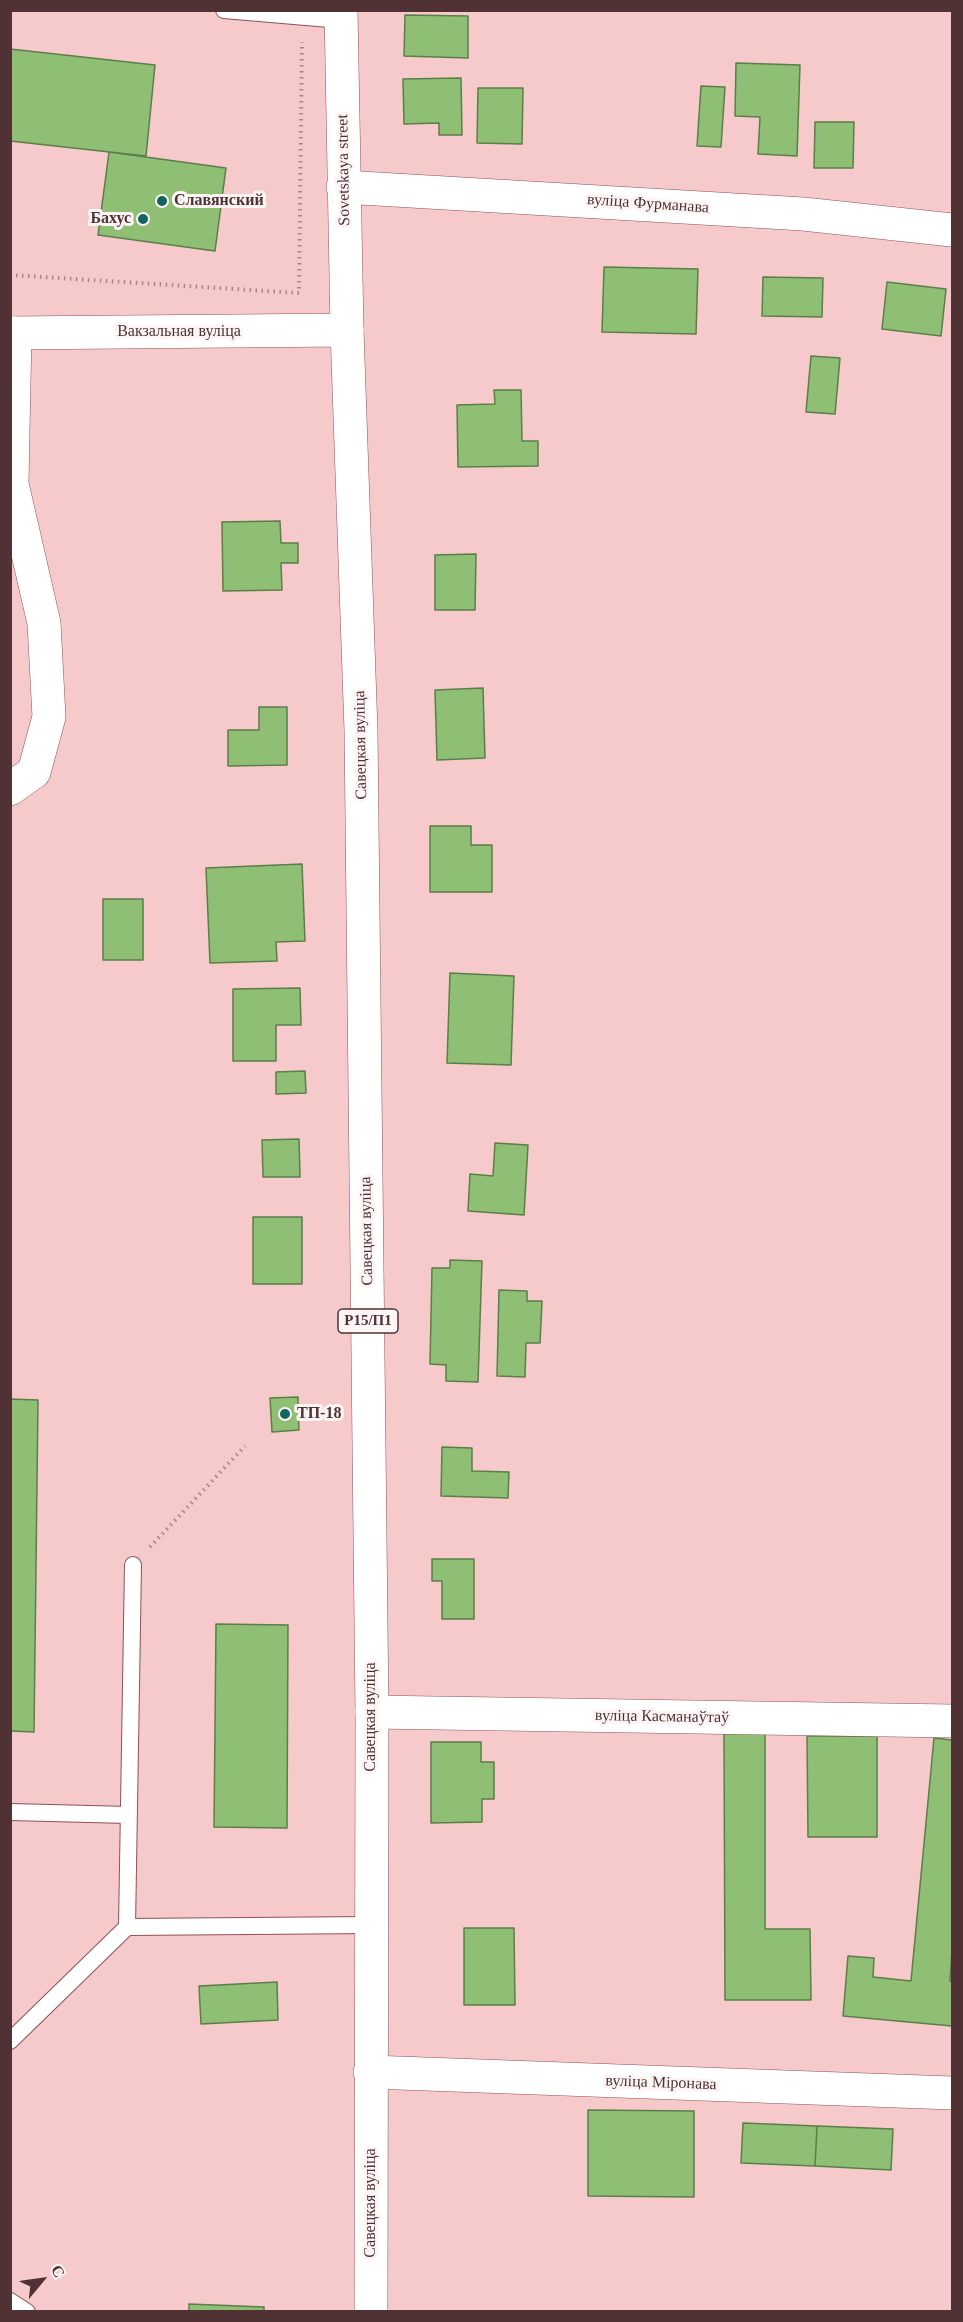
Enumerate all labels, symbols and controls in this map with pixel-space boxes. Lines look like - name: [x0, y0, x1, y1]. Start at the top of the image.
- street label: Sovetskaya street: [333, 114, 355, 226]
- street label: вуліца Фурманава: [586, 190, 710, 218]
- place label: Славянский: [174, 191, 264, 211]
- marker: Славянский: [155, 194, 169, 208]
- place label: Бахус: [90, 209, 131, 229]
- marker: Бахус: [136, 212, 150, 226]
- street label: Вакзальная вуліца: [117, 322, 241, 342]
- street label: Савецкая вуліца: [350, 690, 372, 800]
- street label: Савецкая вуліца: [356, 1176, 378, 1286]
- road number: Р15/П1: [338, 1309, 398, 1333]
- place label: ТП-18: [297, 1404, 341, 1424]
- marker: ТП-18: [278, 1407, 292, 1421]
- street label: Савецкая вуліца: [361, 1662, 381, 1772]
- street label: вуліца Касманаўтаў: [595, 1706, 729, 1728]
- street label: вуліца Міронава: [605, 2071, 717, 2095]
- street label: Савецкая вуліца: [361, 2148, 381, 2258]
- north arrow: [12, 2250, 72, 2310]
- text: С: [48, 2262, 68, 2280]

